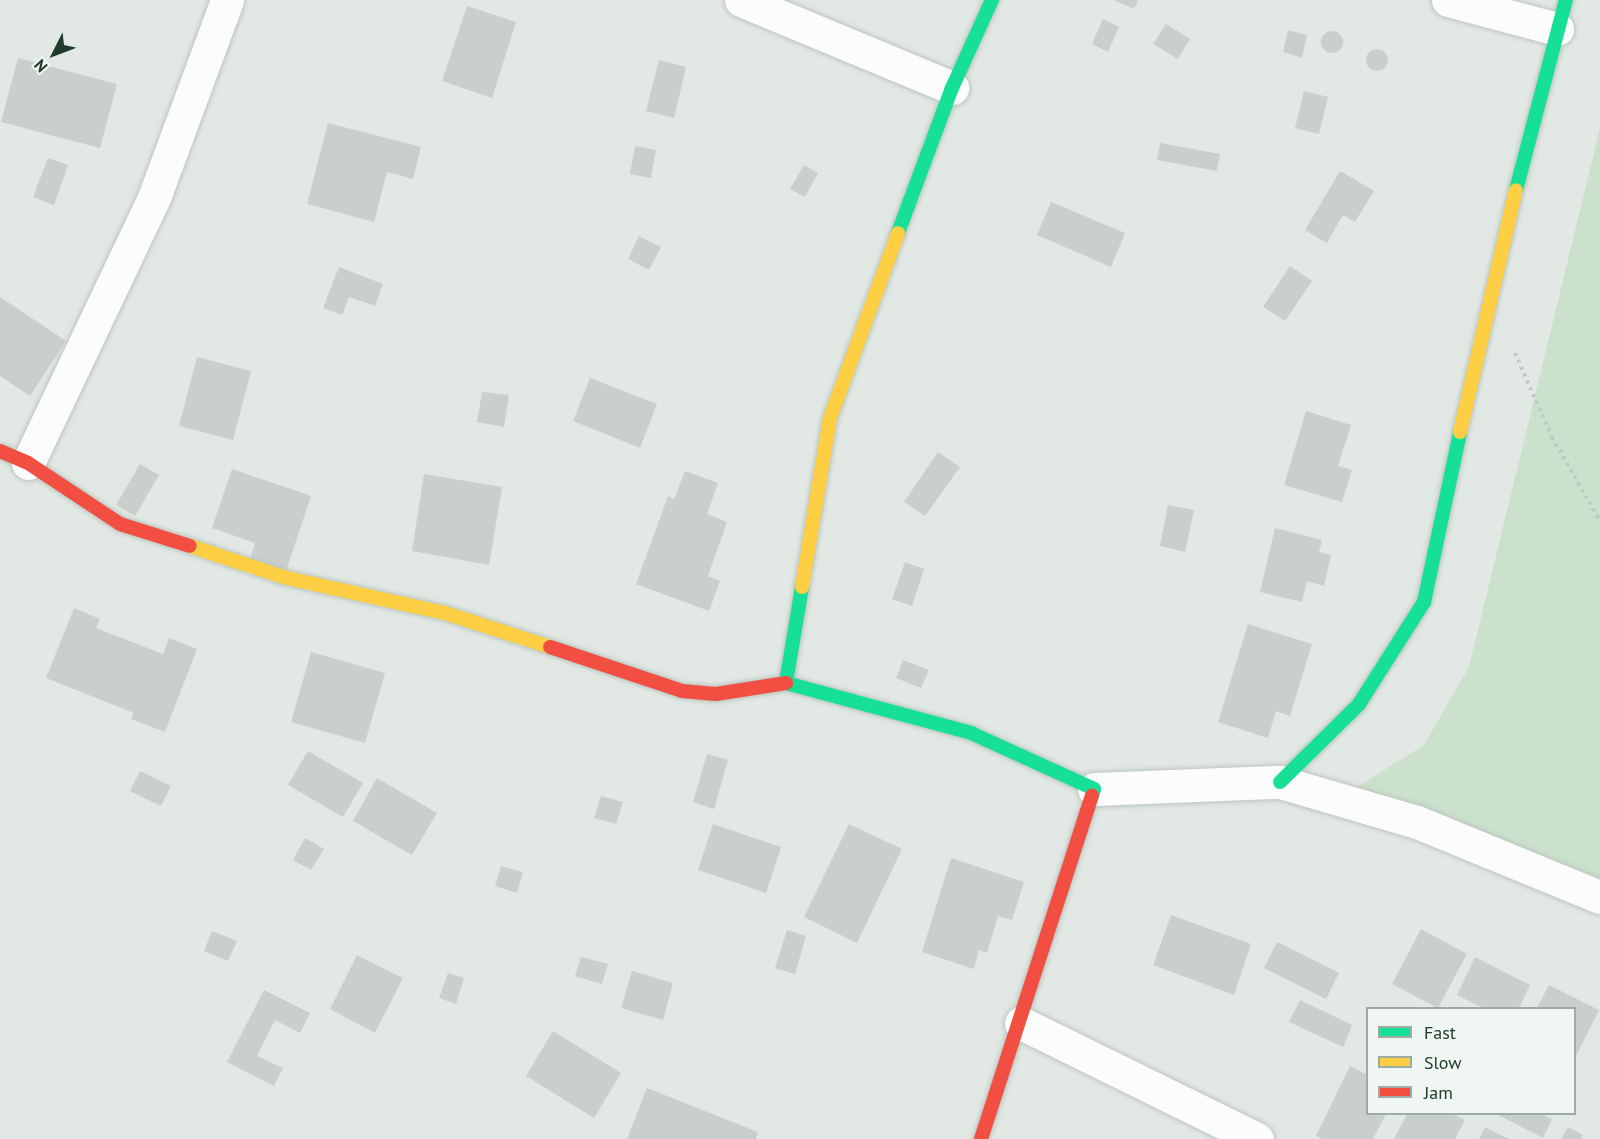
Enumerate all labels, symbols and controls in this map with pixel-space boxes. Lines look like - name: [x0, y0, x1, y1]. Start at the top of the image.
- north arrow: [24, 24, 84, 84]
- text: N: [30, 55, 52, 77]
- legend: [1366, 1007, 1576, 1115]
- text: Fast: [1424, 1021, 1456, 1044]
- text: Slow: [1424, 1051, 1462, 1074]
- text: Jam: [1424, 1081, 1453, 1104]

